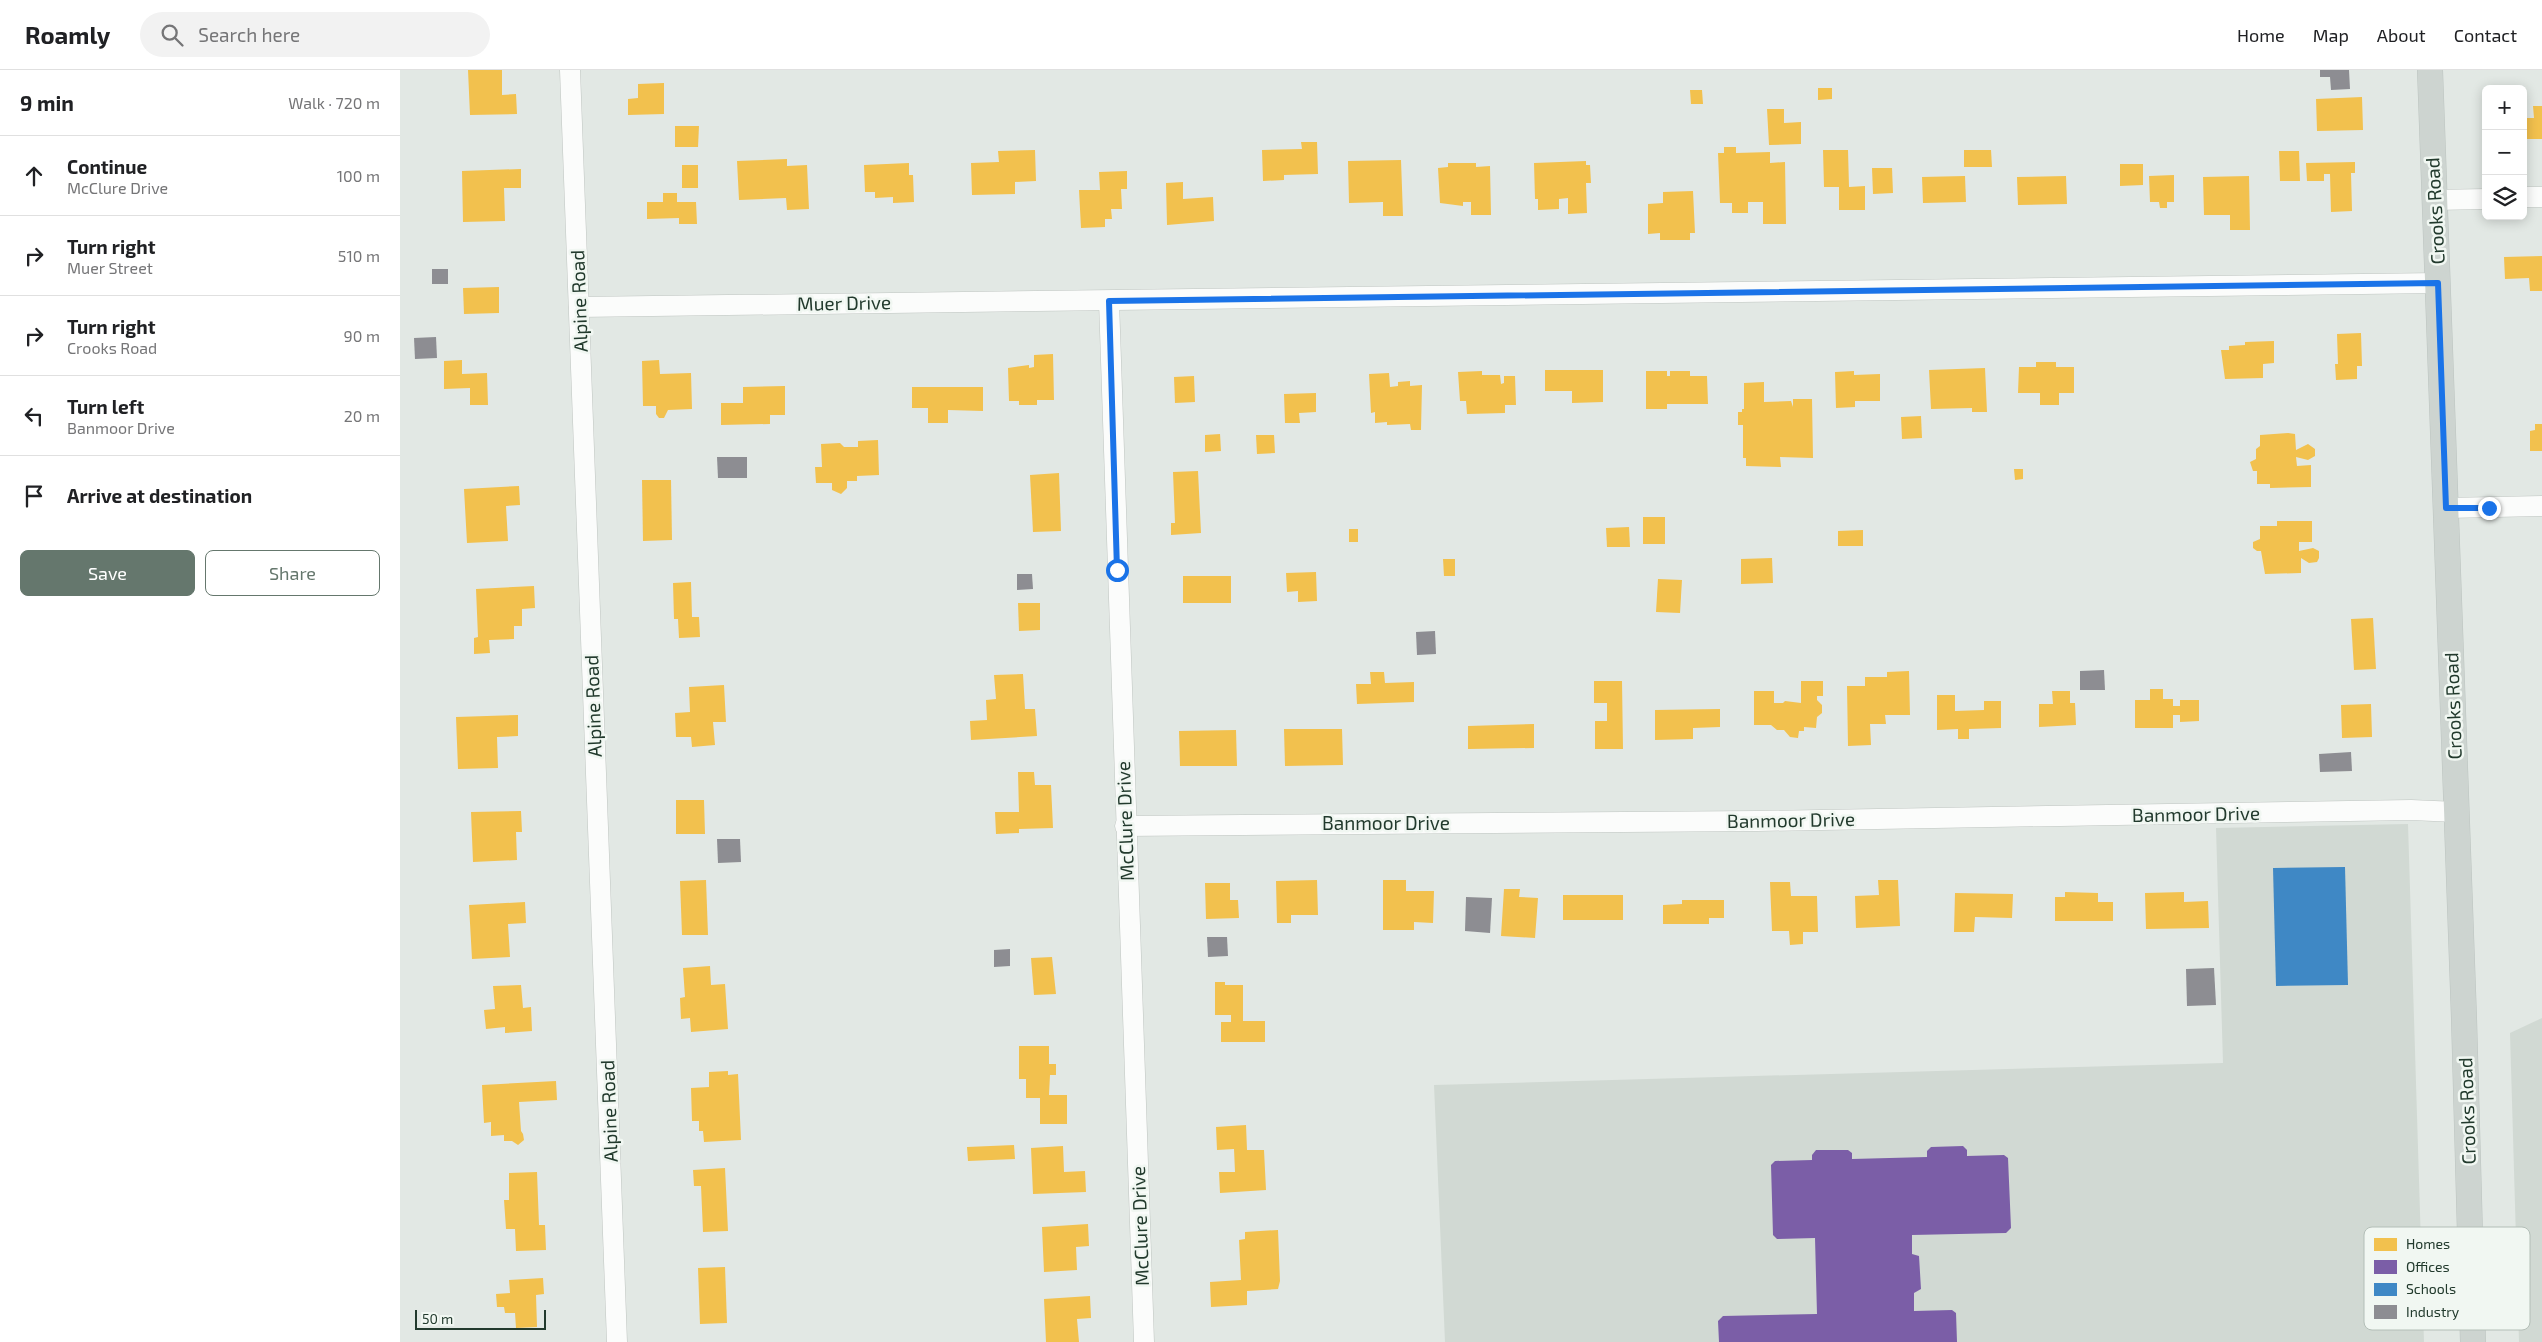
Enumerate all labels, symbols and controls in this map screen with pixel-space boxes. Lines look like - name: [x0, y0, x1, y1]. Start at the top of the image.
- search box: [140, 12, 490, 57]
- text: Roamly: [25, 20, 110, 49]
- icon: search: [158, 21, 186, 49]
- text: Search here: [198, 23, 300, 46]
- text: Home: [2237, 24, 2285, 46]
- text: Map: [2313, 24, 2349, 46]
- text: About: [2377, 24, 2426, 46]
- text: Contact: [2454, 24, 2517, 46]
- map controls: [2482, 85, 2527, 220]
- button: +: [2482, 85, 2527, 130]
- text: 9 min: [20, 90, 74, 115]
- text: Walk · 720 m: [288, 93, 380, 112]
- button: −: [2482, 130, 2527, 175]
- text: Continue: [67, 155, 147, 178]
- street label: Crooks Road: [2420, 157, 2449, 265]
- icon: ahead: [20, 162, 48, 190]
- text: 100 m: [337, 166, 380, 185]
- button: layers: [2482, 175, 2527, 220]
- text: McClure Drive: [67, 178, 168, 197]
- text: Turn right: [67, 235, 155, 258]
- icon: right: [20, 242, 48, 270]
- text: 510 m: [338, 246, 380, 265]
- street label: Alpine Road: [565, 249, 592, 353]
- text: Muer Street: [67, 258, 153, 277]
- street label: Muer Drive: [797, 290, 891, 315]
- text: Turn right: [67, 315, 155, 338]
- icon: right: [20, 322, 48, 350]
- text: 90 m: [344, 326, 380, 345]
- text: Crooks Road: [67, 338, 157, 357]
- text: Turn left: [67, 395, 144, 418]
- icon: left: [20, 402, 48, 430]
- text: 20 m: [344, 406, 380, 425]
- text: Banmoor Drive: [67, 418, 175, 437]
- icon: arrive: [20, 482, 48, 510]
- text: Arrive at destination: [67, 484, 252, 507]
- route end: [2478, 497, 2501, 520]
- button: Save: [20, 550, 195, 596]
- button: Share: [205, 550, 380, 596]
- route start: [1106, 559, 1129, 582]
- street label: Crooks Road: [2439, 652, 2466, 760]
- street label: Alpine Road: [579, 654, 606, 758]
- street label: McClure Drive: [1111, 761, 1138, 881]
- street label: Banmoor Drive: [2132, 801, 2260, 826]
- street label: Banmoor Drive: [1727, 807, 1855, 832]
- street label: Banmoor Drive: [1322, 811, 1450, 834]
- street label: Crooks Road: [2453, 1057, 2480, 1165]
- street label: Alpine Road: [595, 1059, 622, 1163]
- street label: McClure Drive: [1126, 1166, 1153, 1286]
- legend: [2364, 1227, 2530, 1330]
- text: Homes: [2406, 1235, 2450, 1252]
- text: Offices: [2406, 1258, 2450, 1275]
- text: Schools: [2406, 1280, 2456, 1297]
- text: Industry: [2406, 1303, 2460, 1320]
- scale bar: [415, 1307, 546, 1330]
- text: 50 m: [422, 1310, 453, 1327]

